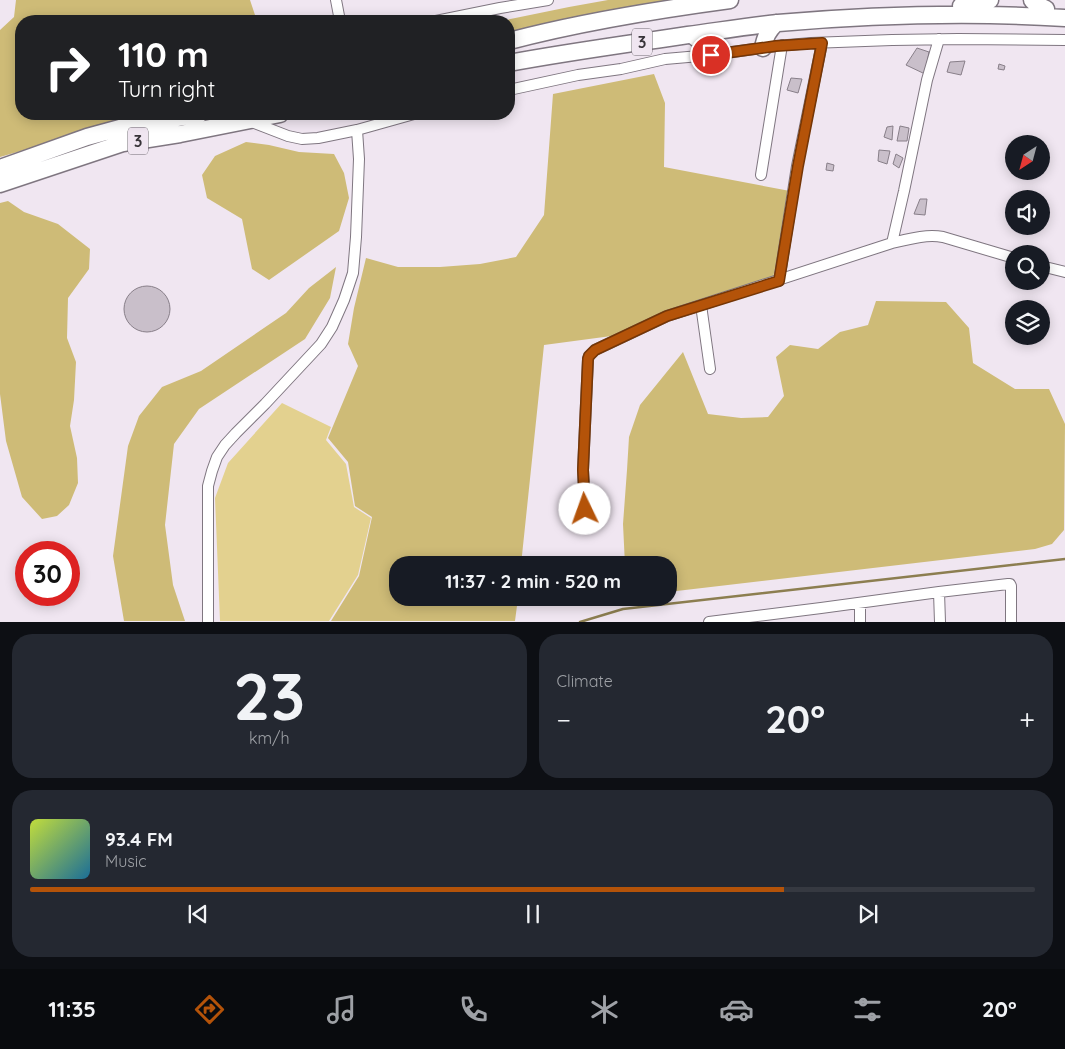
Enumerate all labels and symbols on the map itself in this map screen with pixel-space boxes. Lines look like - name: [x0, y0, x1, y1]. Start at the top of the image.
- road number: 3: [632, 28, 652, 56]
- pin: [690, 34, 732, 76]
- road number: 3: [128, 128, 148, 154]
- north arrow: [1005, 135, 1050, 180]
- position arrow: [558, 482, 610, 534]
- speed limit sign: 30: [15, 541, 80, 606]

